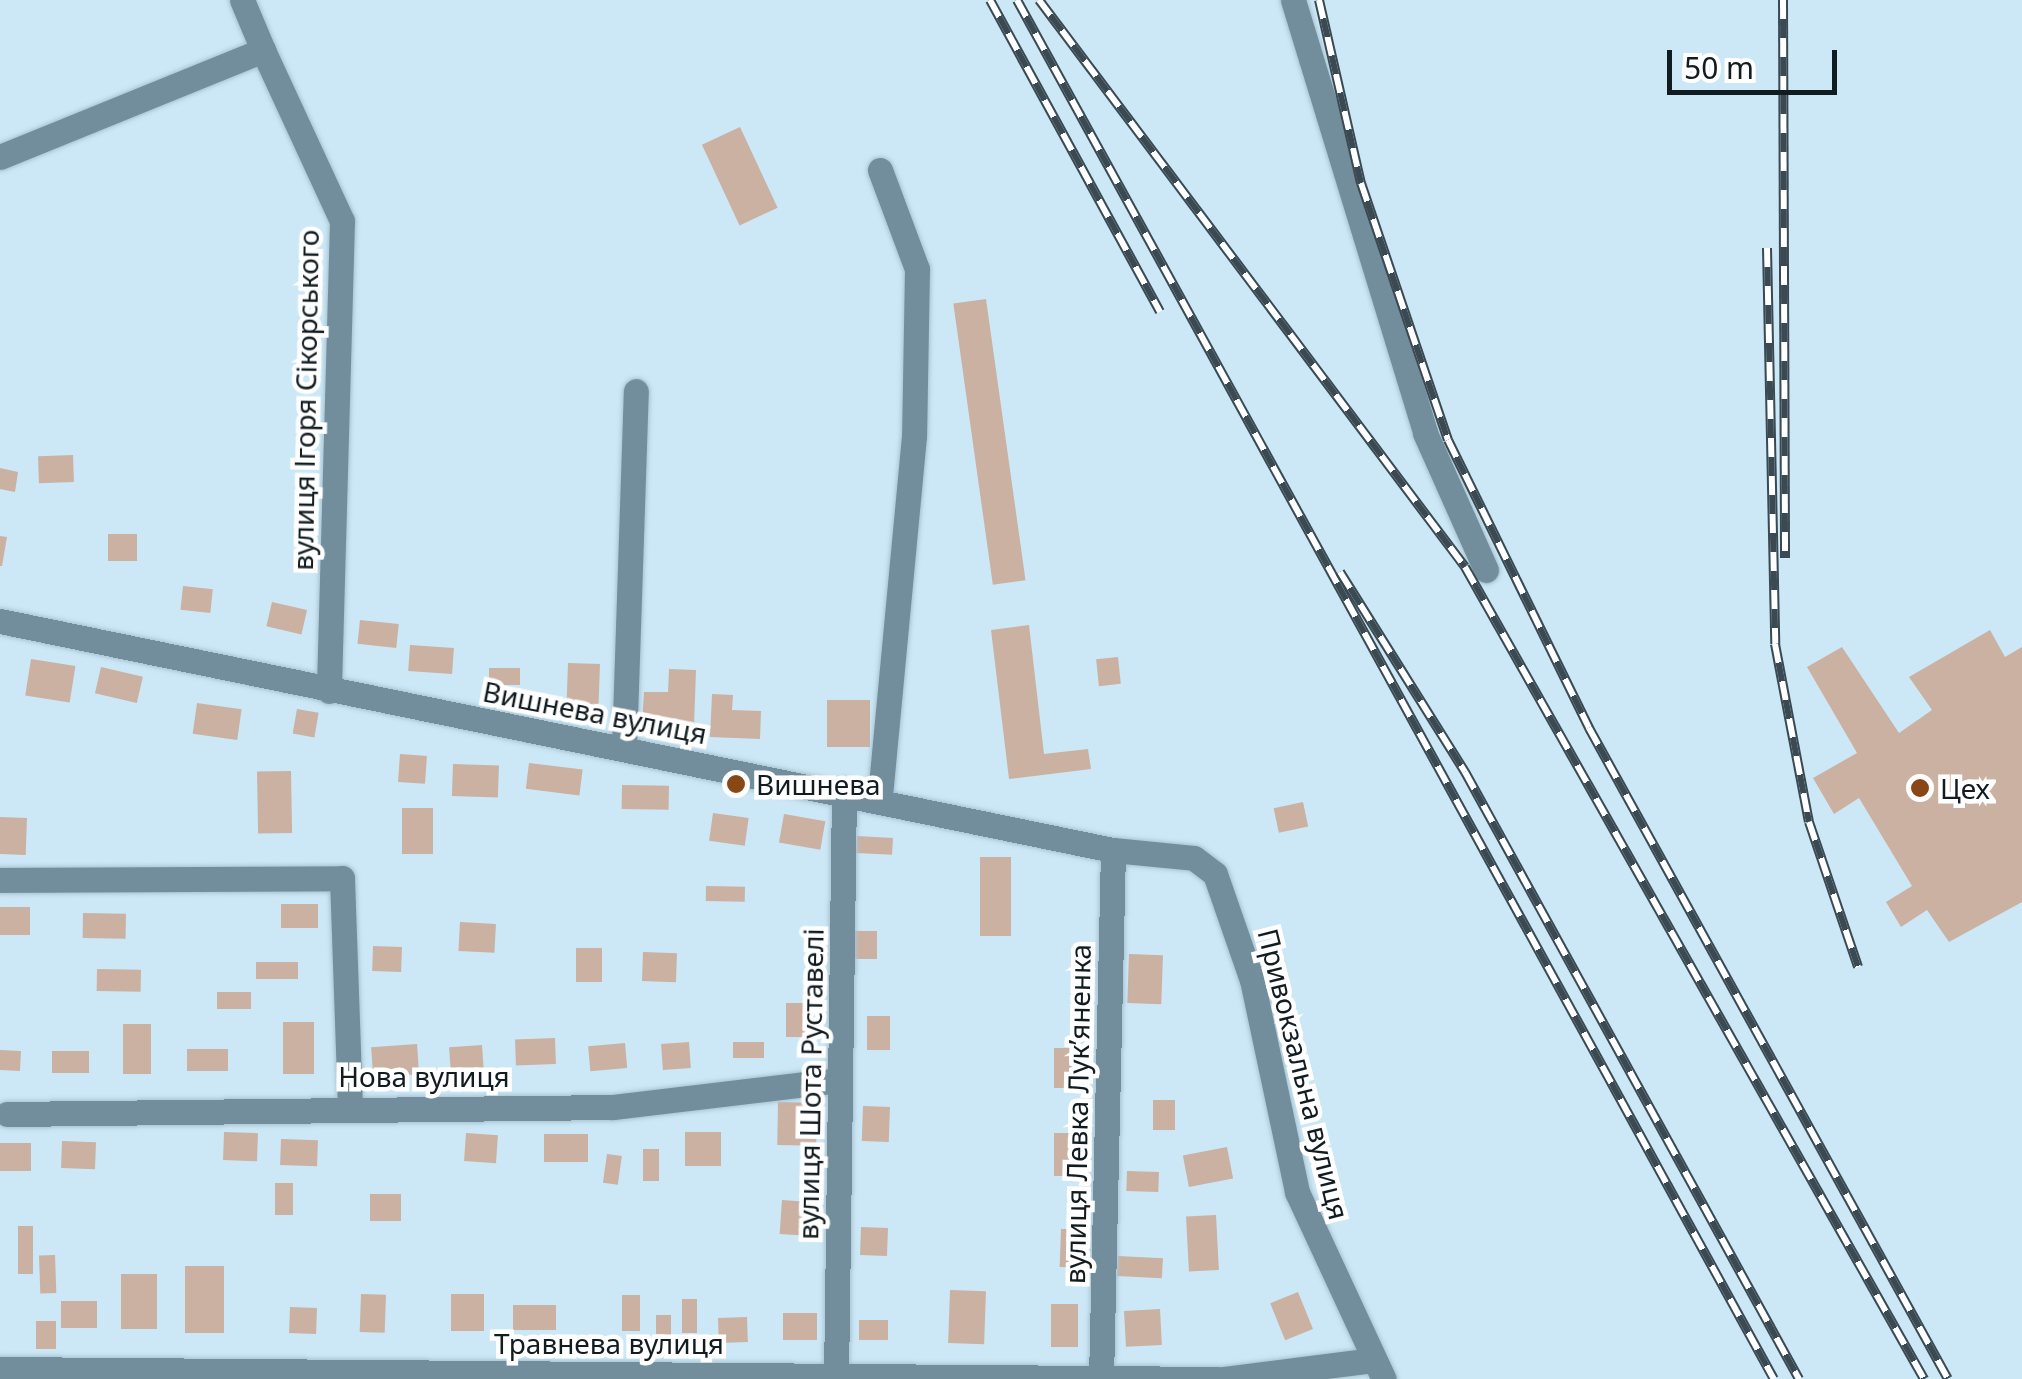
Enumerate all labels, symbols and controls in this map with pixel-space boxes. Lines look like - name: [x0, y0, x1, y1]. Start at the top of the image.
- scale bar: [1672, 30, 1842, 92]
- text: 50 m: [1684, 47, 1754, 88]
- street label: вулиця Ігоря Сікорського: [285, 229, 325, 571]
- street label: Вишнева вулиця: [480, 674, 710, 750]
- place label: Вишнева: [756, 767, 881, 801]
- place label: Цех: [1940, 771, 1990, 805]
- marker: Вишнева: [725, 773, 747, 795]
- marker: Цех: [1909, 777, 1931, 799]
- street label: Привокзальна вулиця: [1252, 925, 1356, 1223]
- street label: вулиця Шота Руставелі: [790, 928, 830, 1240]
- street label: вулиця Левка Лукʼяненка: [1057, 944, 1097, 1284]
- street label: Нова вулиця: [338, 1059, 510, 1093]
- street label: Травнева вулиця: [494, 1326, 724, 1360]

